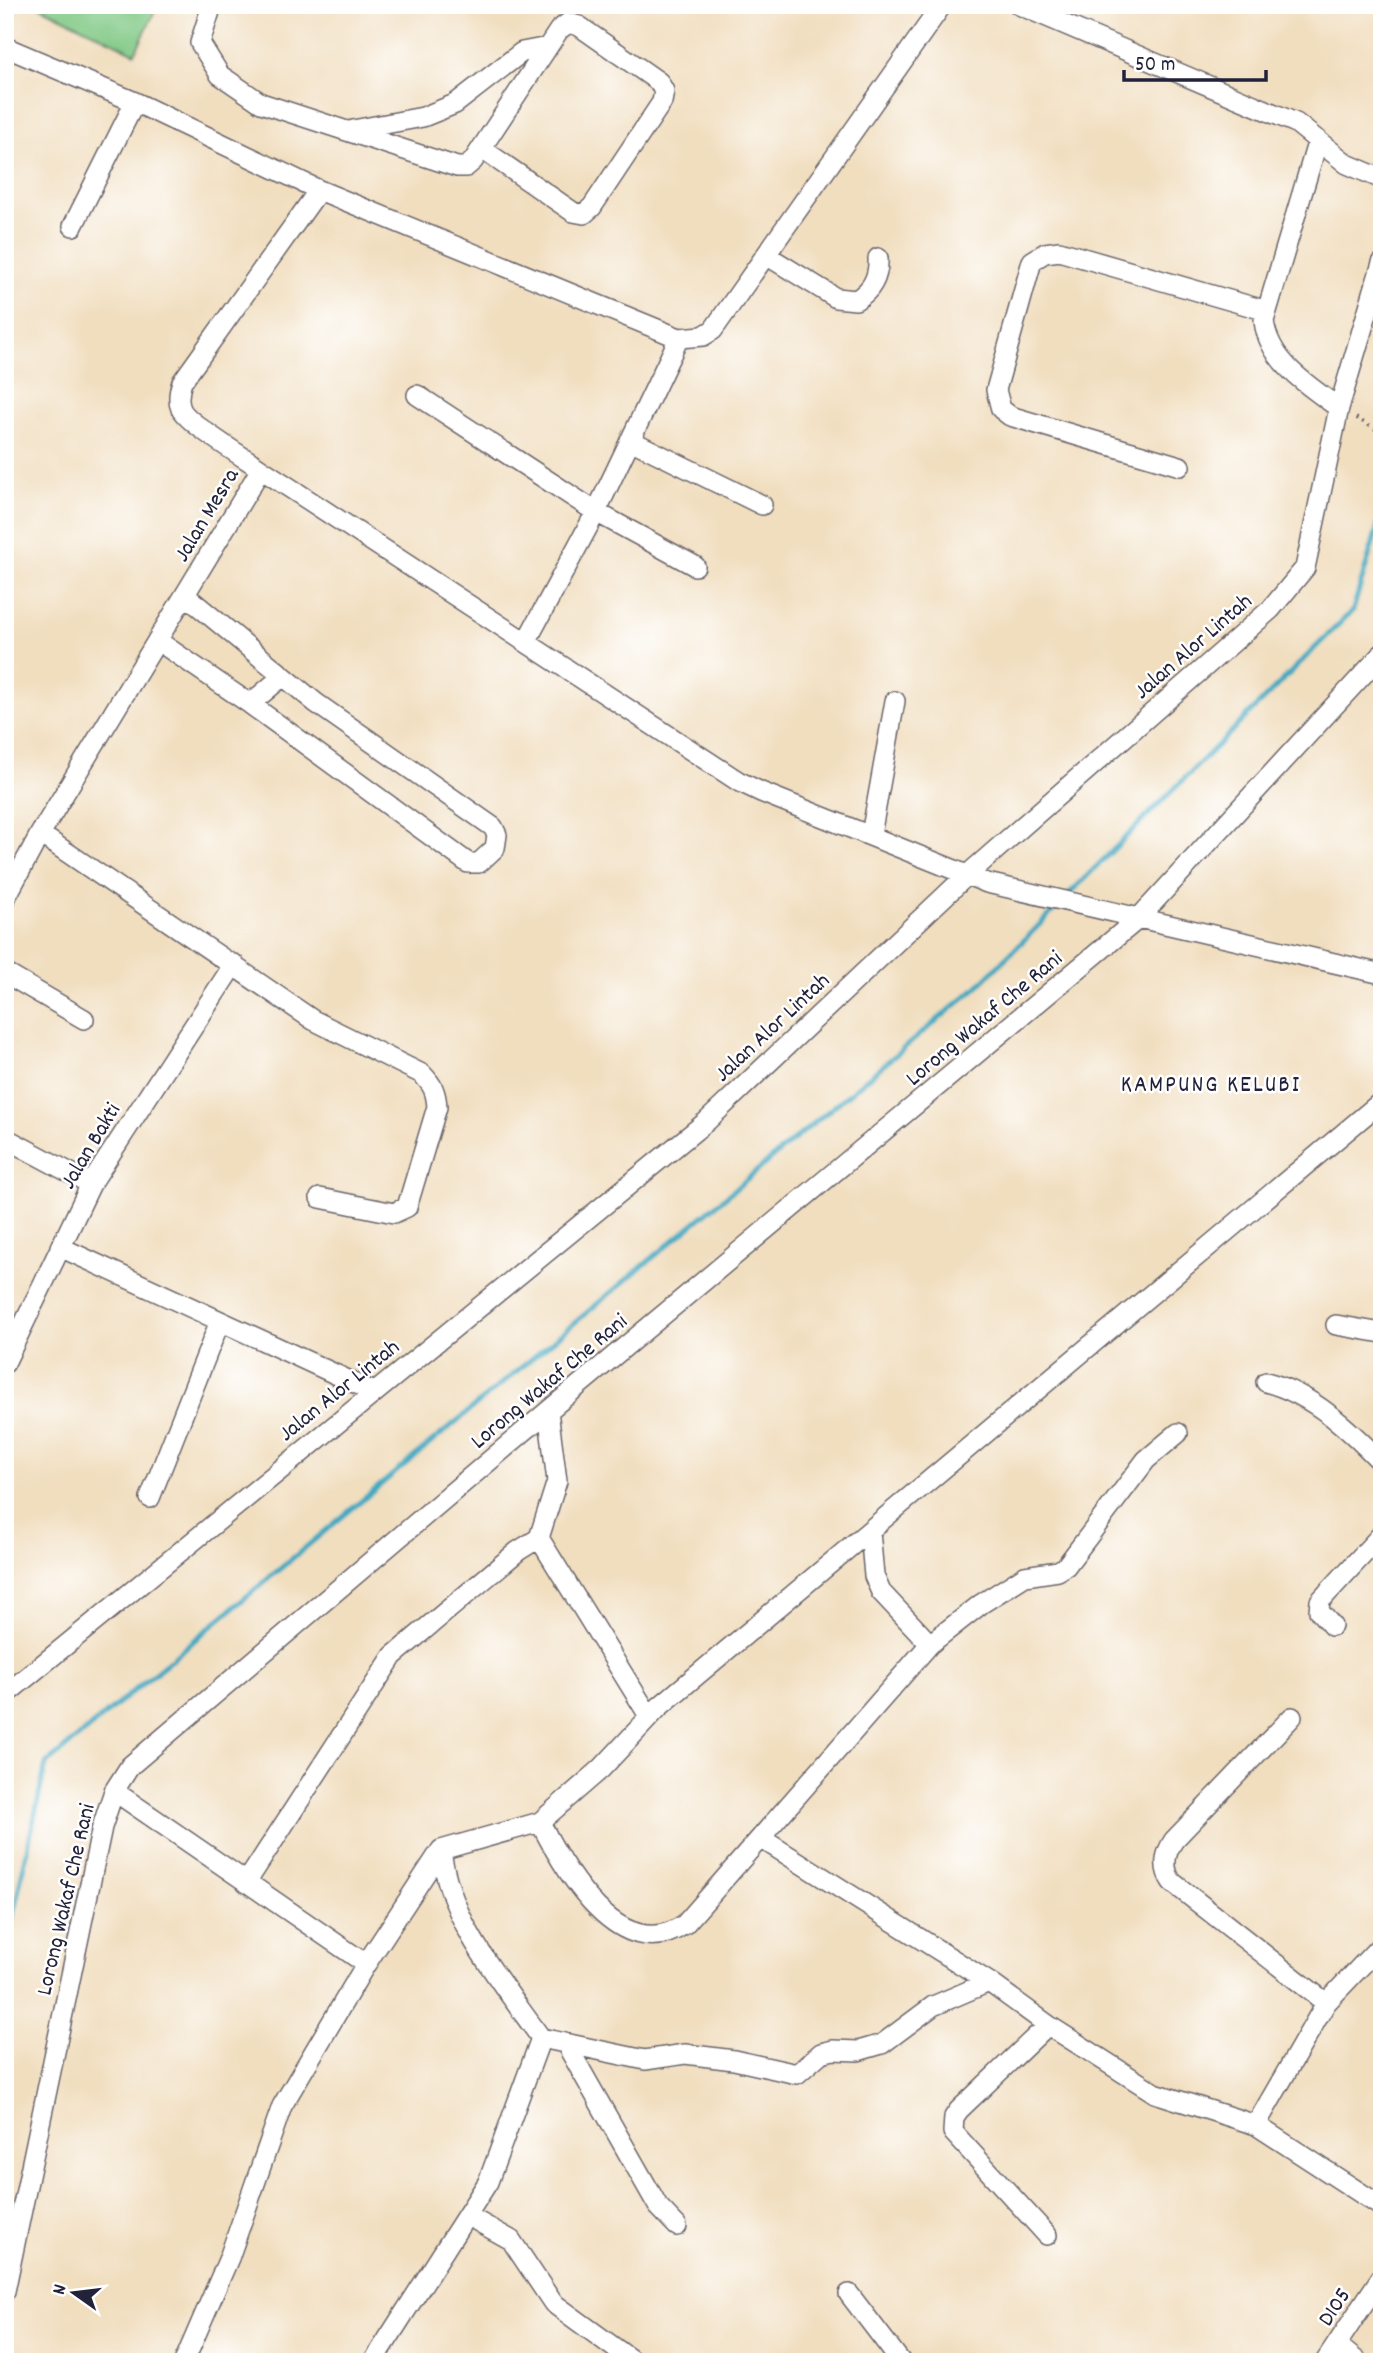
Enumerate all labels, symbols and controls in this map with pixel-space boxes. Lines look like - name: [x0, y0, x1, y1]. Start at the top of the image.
- scale bar: [1124, 38, 1266, 82]
- text: 50 m: [1135, 51, 1175, 81]
- street label: Jalan Mesra: [167, 462, 250, 569]
- street label: Jalan Alor Lintah: [1128, 587, 1261, 708]
- street label: Lorong Wakaf Che Rani: [900, 944, 1071, 1095]
- street label: Jalan Alor Lintah: [708, 966, 839, 1091]
- district label: KAMPUNG KELUBI: [1121, 1069, 1301, 1103]
- street label: Jalan Bakti: [53, 1098, 131, 1196]
- street label: Lorong Wakaf Che Rani: [465, 1307, 636, 1458]
- street label: Jalan Alor Lintah: [273, 1333, 408, 1451]
- street label: Lorong Wakaf Che Rani: [29, 1801, 106, 1999]
- north arrow: [38, 2258, 108, 2328]
- text: N: [47, 2282, 75, 2298]
- street label: D105: [1311, 2282, 1361, 2334]

